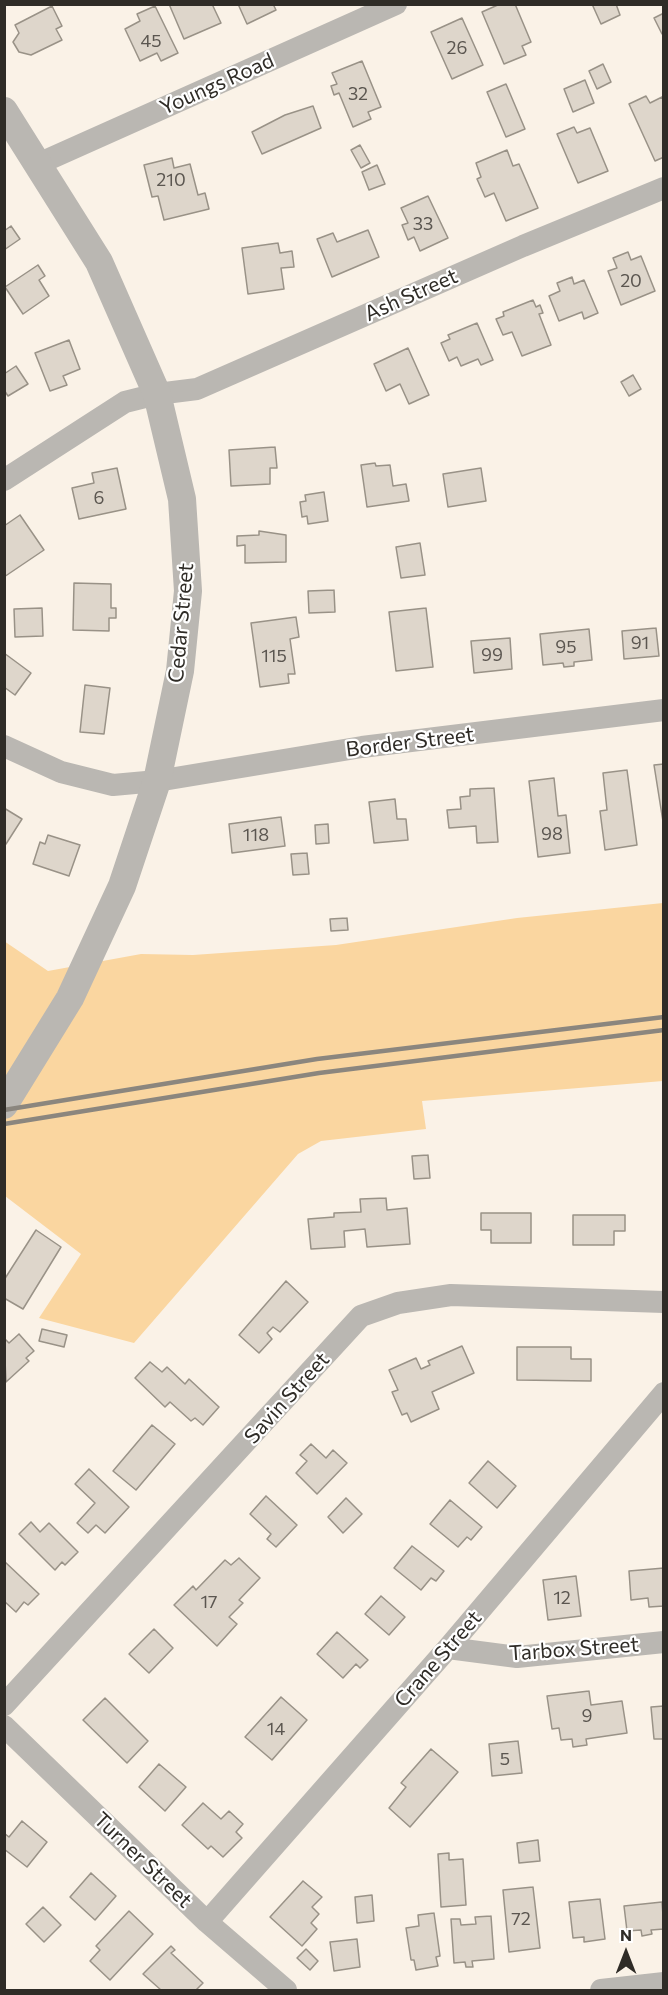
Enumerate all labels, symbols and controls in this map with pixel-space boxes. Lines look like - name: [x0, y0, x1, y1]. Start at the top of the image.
- house number: 45: [140, 30, 162, 52]
- house number: 26: [447, 37, 467, 59]
- street label: Youngs Road: [156, 48, 278, 120]
- house number: 32: [348, 83, 368, 105]
- house number: 210: [156, 169, 186, 191]
- house number: 33: [413, 213, 433, 235]
- street label: Ash Street: [360, 263, 462, 327]
- house number: 20: [620, 270, 642, 292]
- house number: 6: [94, 487, 104, 509]
- street label: Cedar Street: [163, 562, 199, 684]
- house number: 91: [631, 632, 649, 654]
- house number: 95: [555, 636, 577, 658]
- house number: 99: [481, 644, 503, 666]
- house number: 115: [261, 645, 287, 667]
- street label: Border Street: [344, 722, 476, 762]
- house number: 98: [541, 823, 563, 845]
- house number: 118: [243, 824, 269, 846]
- street label: Savin Street: [239, 1347, 335, 1449]
- house number: 12: [553, 1587, 571, 1609]
- house number: 17: [200, 1591, 218, 1613]
- street label: Crane Street: [389, 1605, 487, 1713]
- street label: Tarbox Street: [508, 1632, 640, 1666]
- house number: 9: [582, 1705, 592, 1727]
- house number: 14: [267, 1718, 285, 1740]
- house number: 5: [500, 1748, 510, 1770]
- street label: Turner Street: [89, 1807, 197, 1913]
- house number: 72: [511, 1908, 531, 1930]
- north arrow: [596, 1923, 656, 1983]
- text: N: [620, 1925, 632, 1944]

